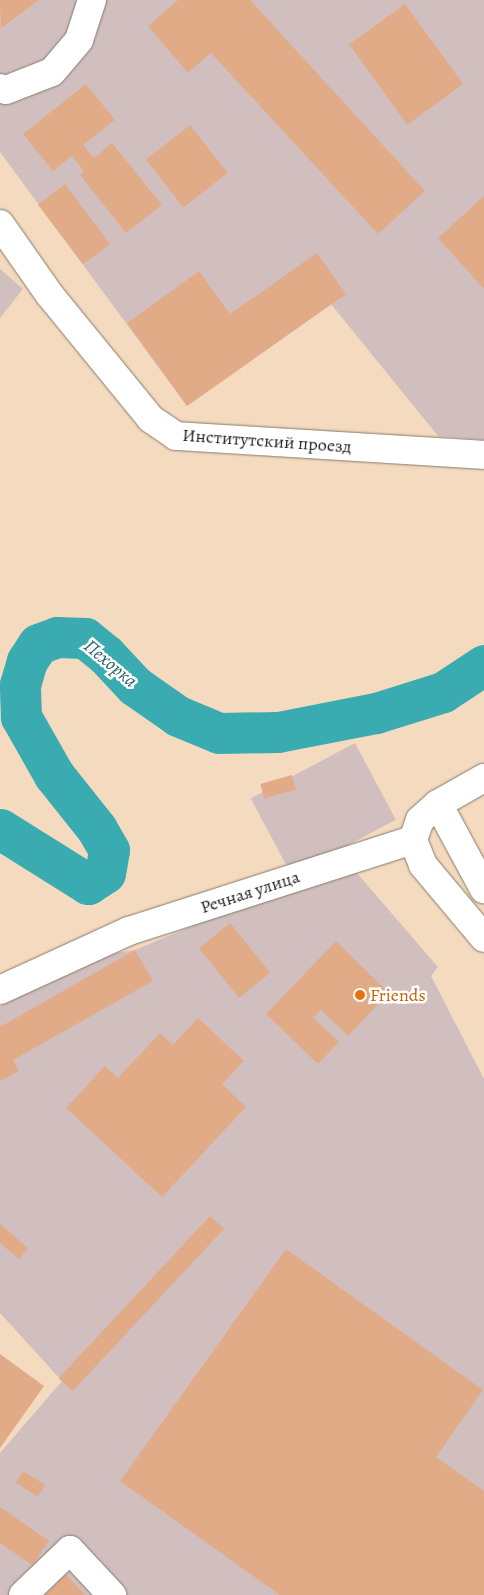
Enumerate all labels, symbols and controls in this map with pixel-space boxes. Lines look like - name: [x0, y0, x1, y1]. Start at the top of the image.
- street label: Институтский проезд: [182, 424, 352, 458]
- water label: Пехорка: [79, 635, 141, 693]
- street label: Речная улица: [198, 866, 302, 918]
- place label: Friends: [370, 984, 426, 1006]
- marker: Friends: [354, 989, 366, 1001]

